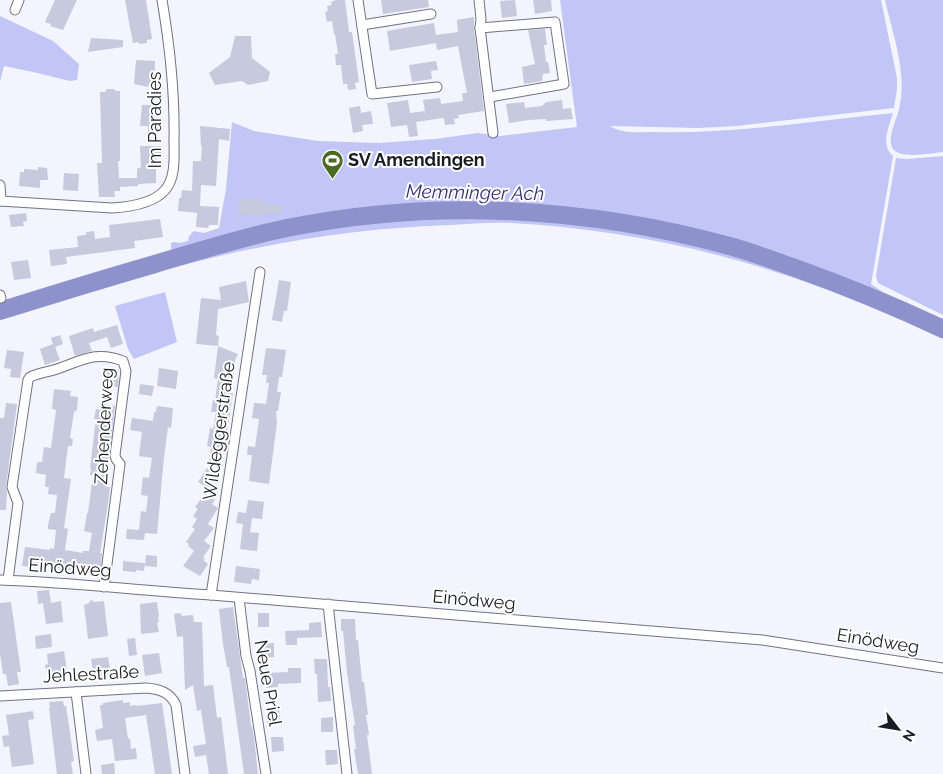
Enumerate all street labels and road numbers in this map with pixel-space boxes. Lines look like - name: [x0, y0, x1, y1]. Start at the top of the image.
- street label: Im Paradies: [144, 71, 165, 168]
- street label: Wildeggerstraße: [198, 360, 239, 502]
- street label: Zehenderweg: [90, 367, 117, 485]
- street label: Einödweg: [28, 554, 112, 581]
- street label: Einödweg: [432, 585, 516, 614]
- street label: Einödweg: [835, 624, 921, 657]
- street label: Neue Priel: [251, 638, 286, 728]
- street label: Jehlestraße: [42, 660, 140, 687]

